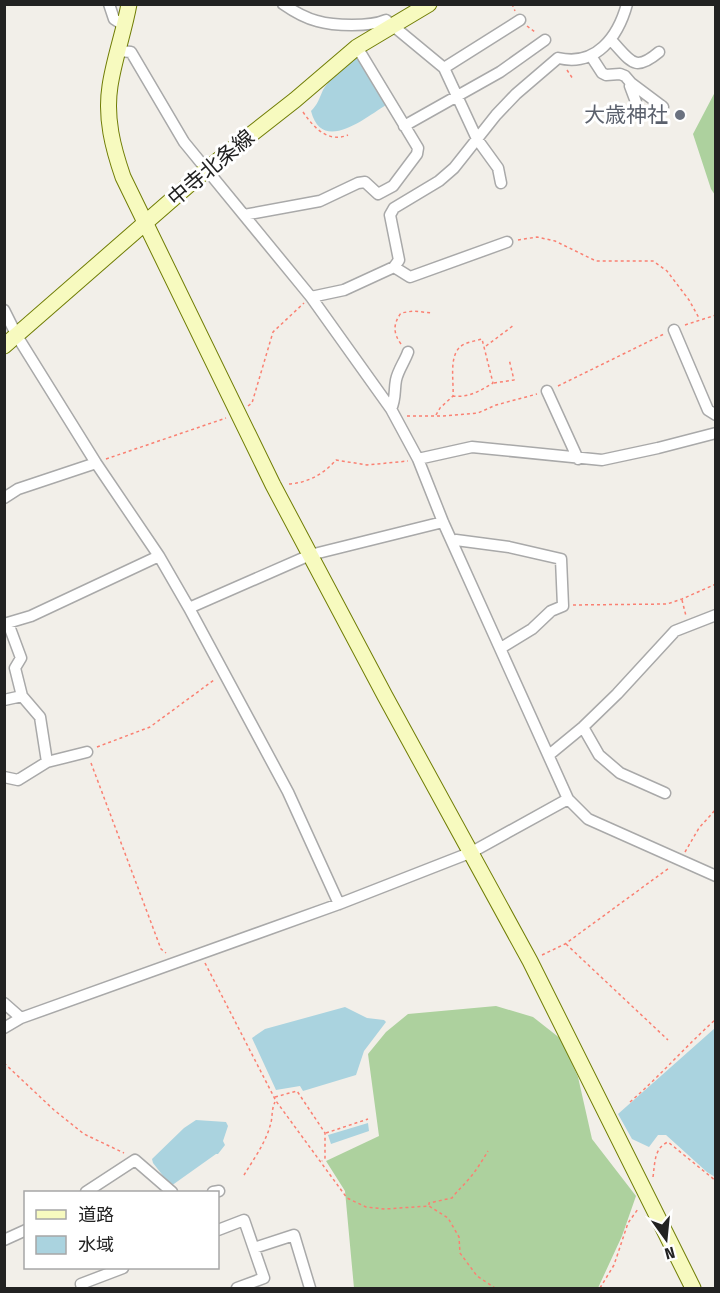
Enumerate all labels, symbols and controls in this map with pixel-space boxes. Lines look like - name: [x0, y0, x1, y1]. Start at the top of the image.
- place label: 大歳神社: [584, 102, 668, 128]
- marker: 大歳神社: [673, 108, 687, 122]
- street label: 中寺北条線: [162, 124, 260, 212]
- legend: [24, 1191, 219, 1269]
- text: 道路: [78, 1204, 114, 1226]
- north arrow: [636, 1209, 696, 1269]
- text: 水域: [78, 1234, 114, 1256]
- text: N: [663, 1243, 677, 1263]

